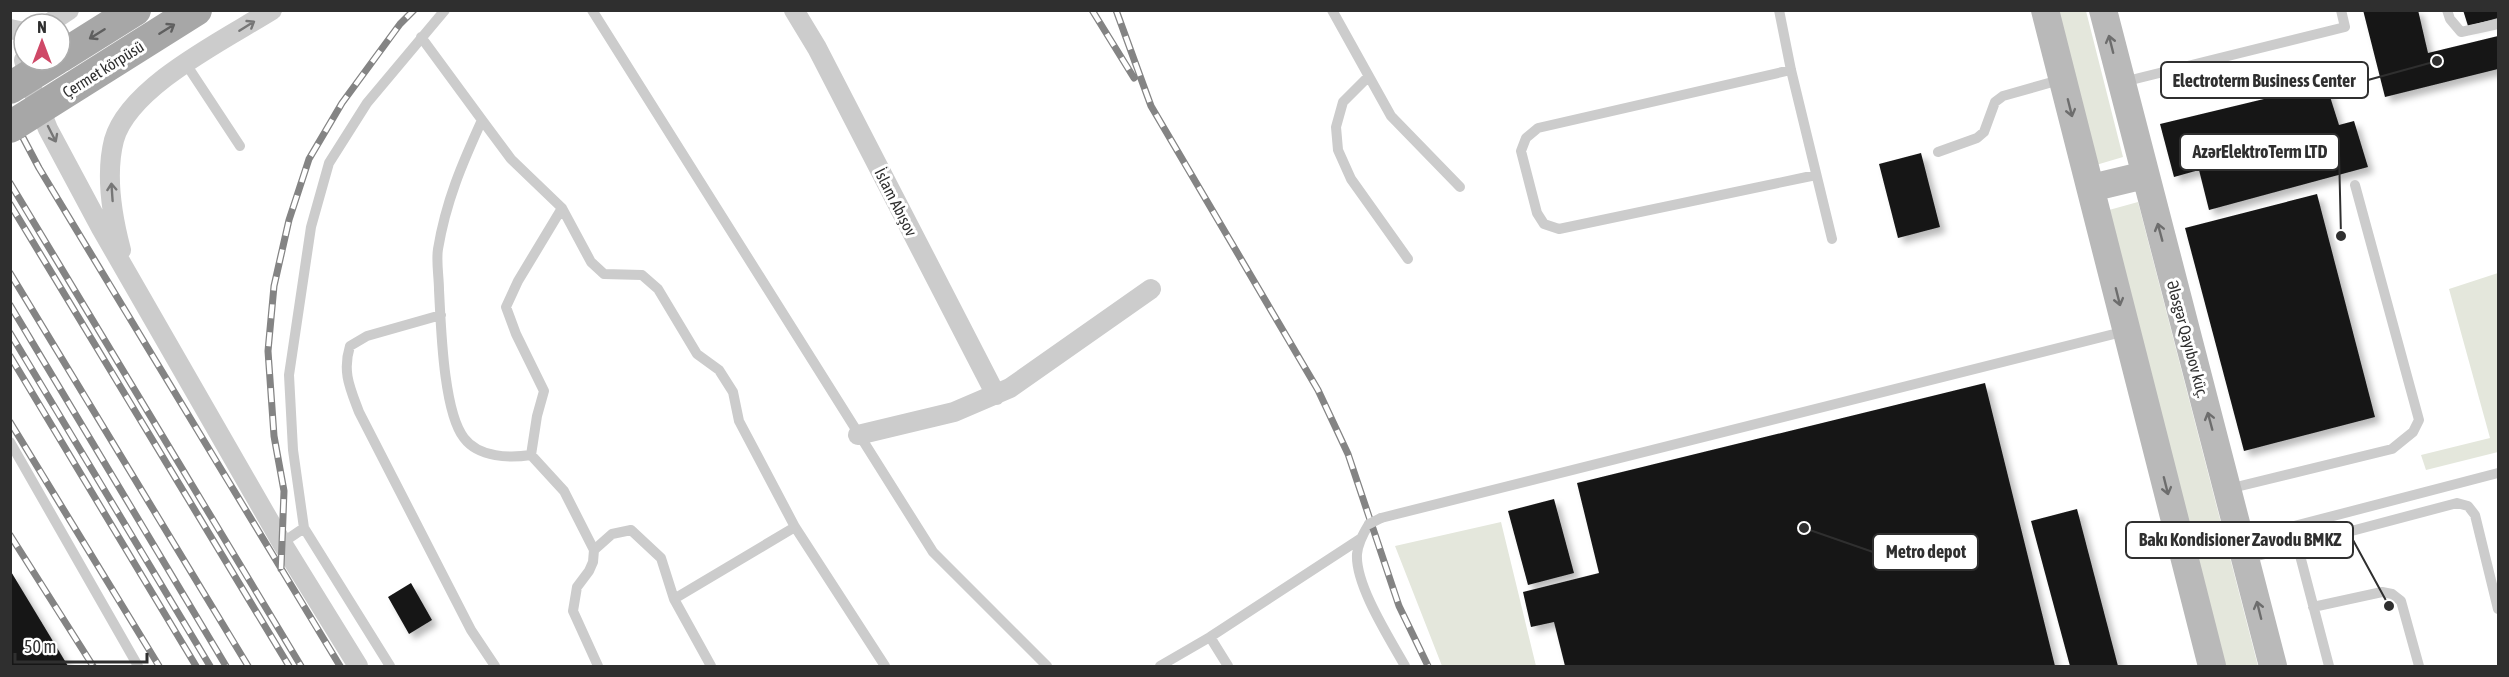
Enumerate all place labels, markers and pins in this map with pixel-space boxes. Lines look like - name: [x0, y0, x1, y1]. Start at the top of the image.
- callout: Electroterm Business Center: [2161, 62, 2368, 98]
- callout: AzərElektroTerm LTD: [2180, 134, 2339, 170]
- callout: Bakı Kondisioner Zavodu BMKZ: [2126, 522, 2353, 558]
- callout: Metro depot: [1873, 534, 1978, 570]

